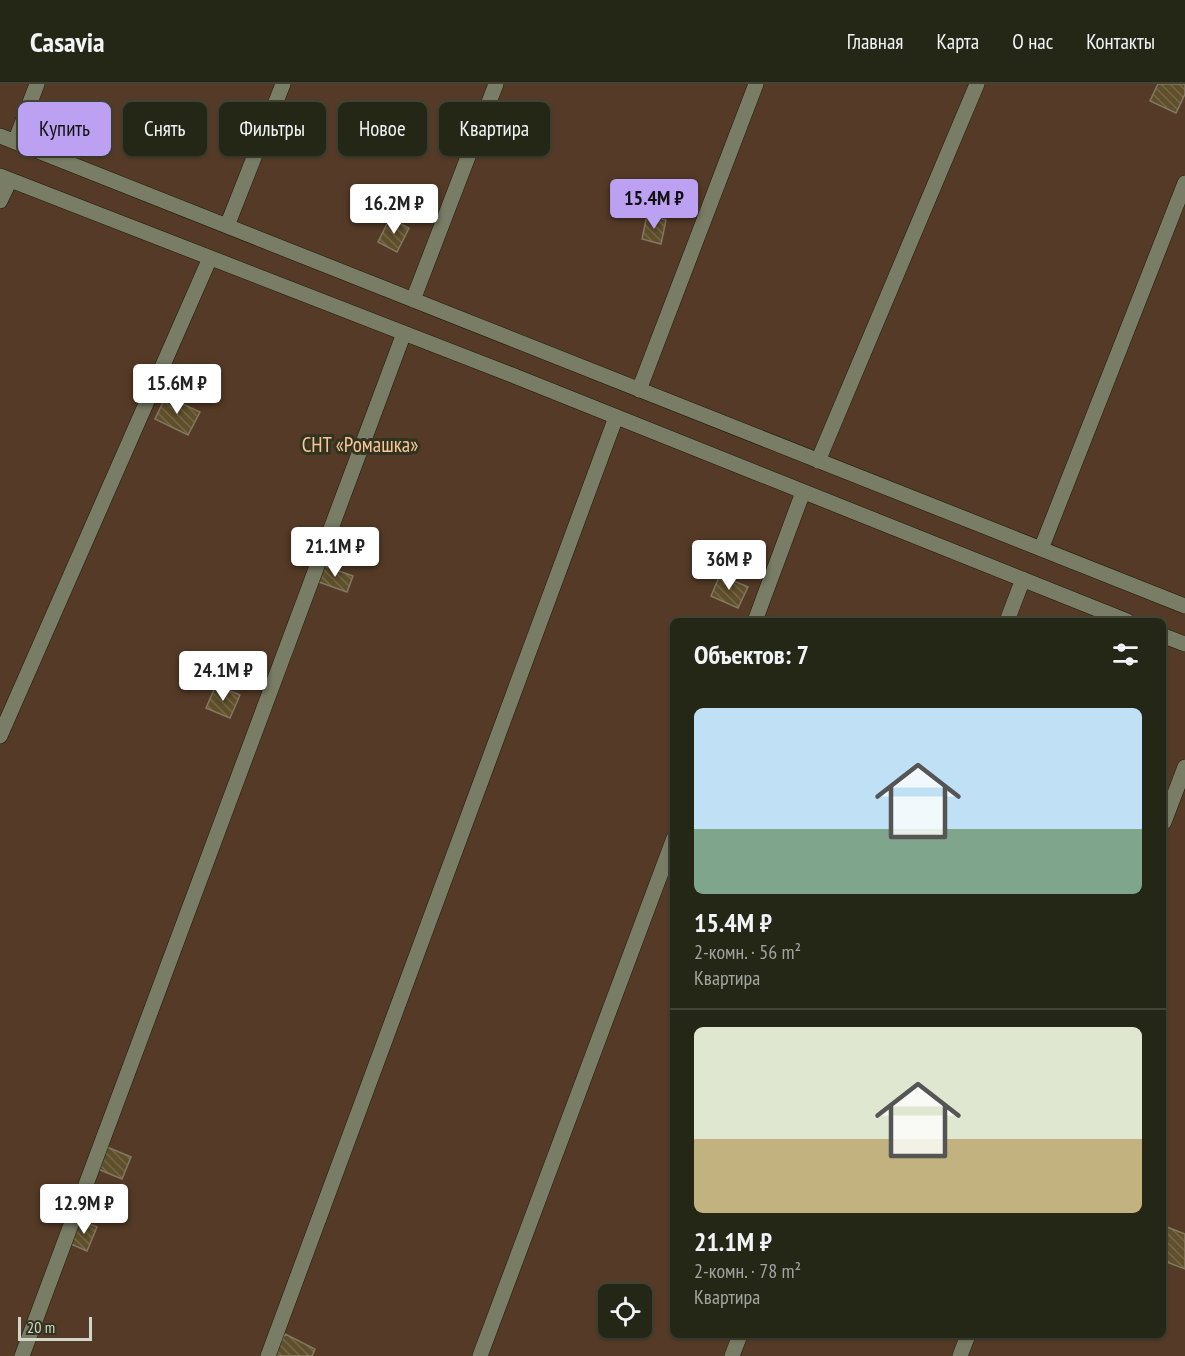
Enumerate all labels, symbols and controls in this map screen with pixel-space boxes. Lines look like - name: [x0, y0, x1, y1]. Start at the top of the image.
- text: Casavia: [30, 23, 105, 60]
- text: Главная: [847, 28, 903, 55]
- text: Карта: [936, 28, 979, 55]
- text: О нас: [1012, 28, 1053, 55]
- text: Контакты: [1086, 28, 1155, 55]
- chip: Купить: [18, 102, 111, 156]
- chip: Снять: [123, 102, 207, 156]
- chip: Фильтры: [219, 102, 326, 156]
- chip: Новое: [338, 102, 427, 156]
- chip: Квартира: [439, 102, 550, 156]
- pin: 15.4M ₽: [599, 179, 709, 230]
- pin: 16.2M ₽: [339, 184, 449, 235]
- text: 15.4M ₽: [624, 185, 684, 211]
- text: 16.2M ₽: [364, 190, 424, 216]
- pin: 15.6M ₽: [122, 364, 232, 415]
- text: 15.6M ₽: [147, 370, 207, 396]
- park label: СНТ «Ромашка»: [302, 431, 418, 458]
- pin: 21.1M ₽: [280, 527, 390, 578]
- text: 21.1M ₽: [305, 533, 365, 559]
- pin: 36M ₽: [687, 540, 771, 591]
- text: 36M ₽: [706, 546, 752, 572]
- text: Объектов: 7: [694, 638, 809, 671]
- icon: filters: [1109, 638, 1142, 671]
- pin: 24.1M ₽: [168, 651, 278, 702]
- text: 24.1M ₽: [193, 657, 253, 683]
- icon: home: [864, 747, 972, 855]
- text: 15.4M ₽: [694, 906, 772, 939]
- text: 2-комн. · 56 m²: [694, 939, 801, 965]
- text: Квартира: [694, 965, 760, 991]
- icon: home: [864, 1066, 972, 1174]
- pin: 12.9M ₽: [29, 1184, 139, 1235]
- text: 12.9M ₽: [54, 1190, 114, 1216]
- text: 21.1M ₽: [694, 1225, 772, 1258]
- text: 2-комн. · 78 m²: [694, 1258, 801, 1284]
- map controls: [598, 1284, 652, 1338]
- button: locate: [598, 1284, 652, 1338]
- text: Квартира: [694, 1284, 760, 1310]
- scale bar: [18, 1314, 92, 1342]
- text: 20 m: [27, 1317, 55, 1337]

